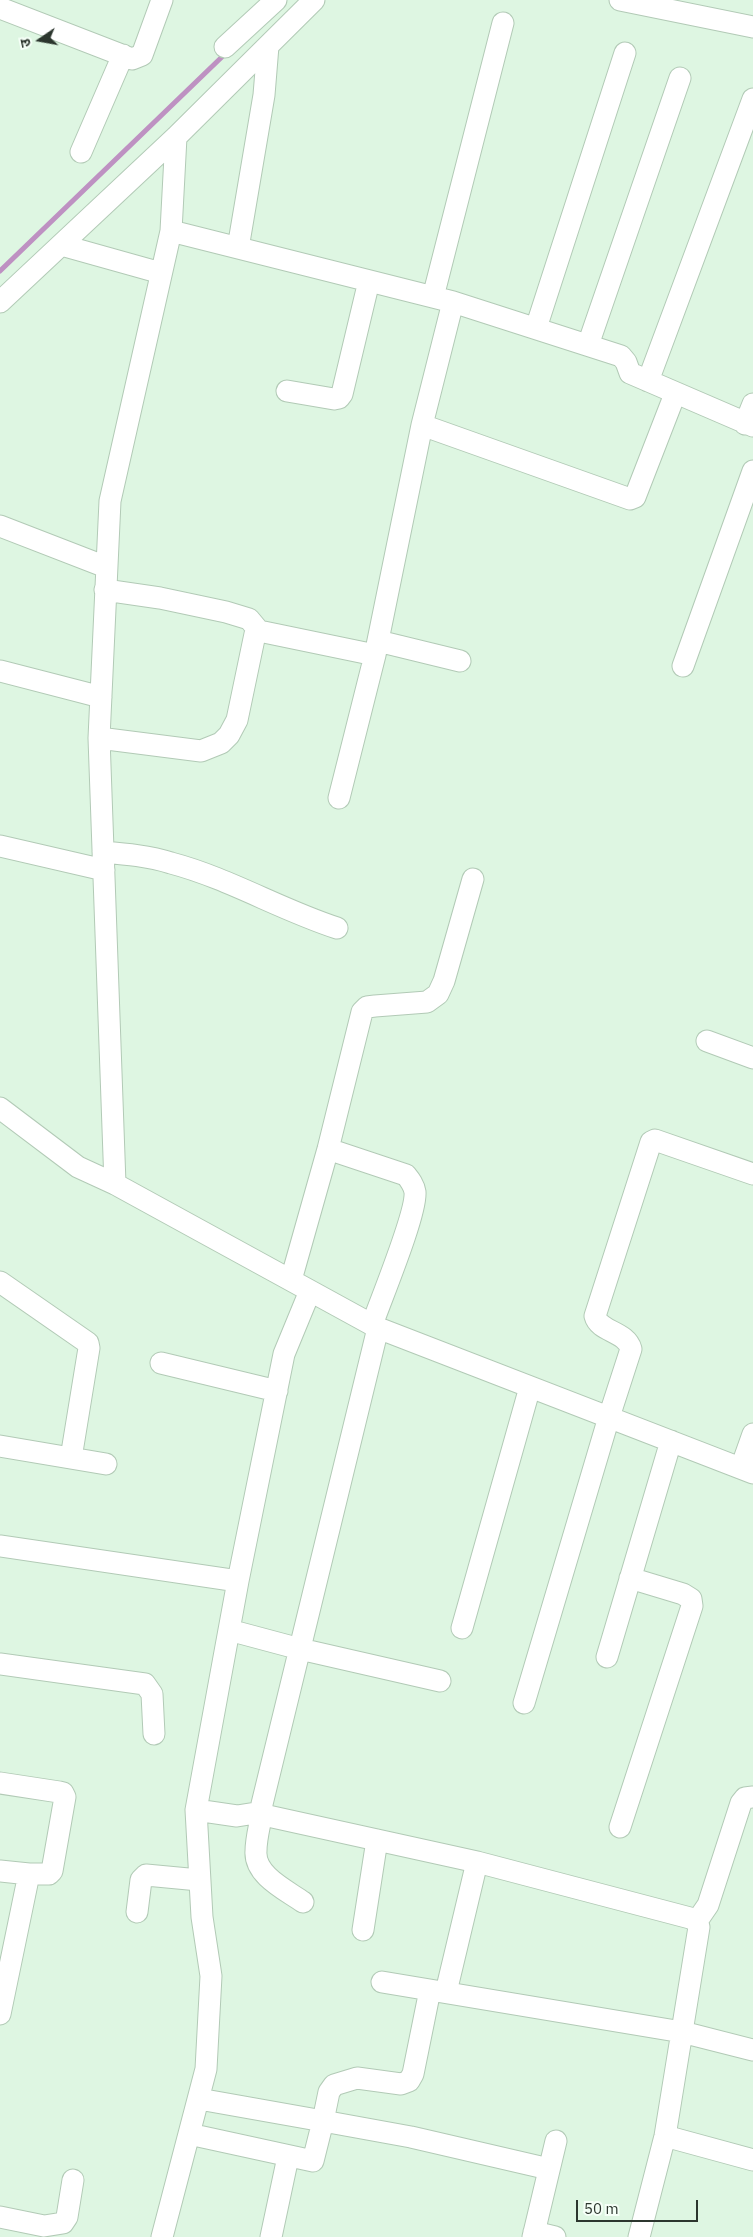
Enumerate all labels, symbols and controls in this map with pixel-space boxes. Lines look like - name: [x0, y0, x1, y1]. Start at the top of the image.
- north arrow: [15, 15, 65, 65]
- text: उ: [16, 37, 35, 49]
- scale bar: [578, 2190, 700, 2222]
- text: 50 m: [584, 2199, 619, 2218]

